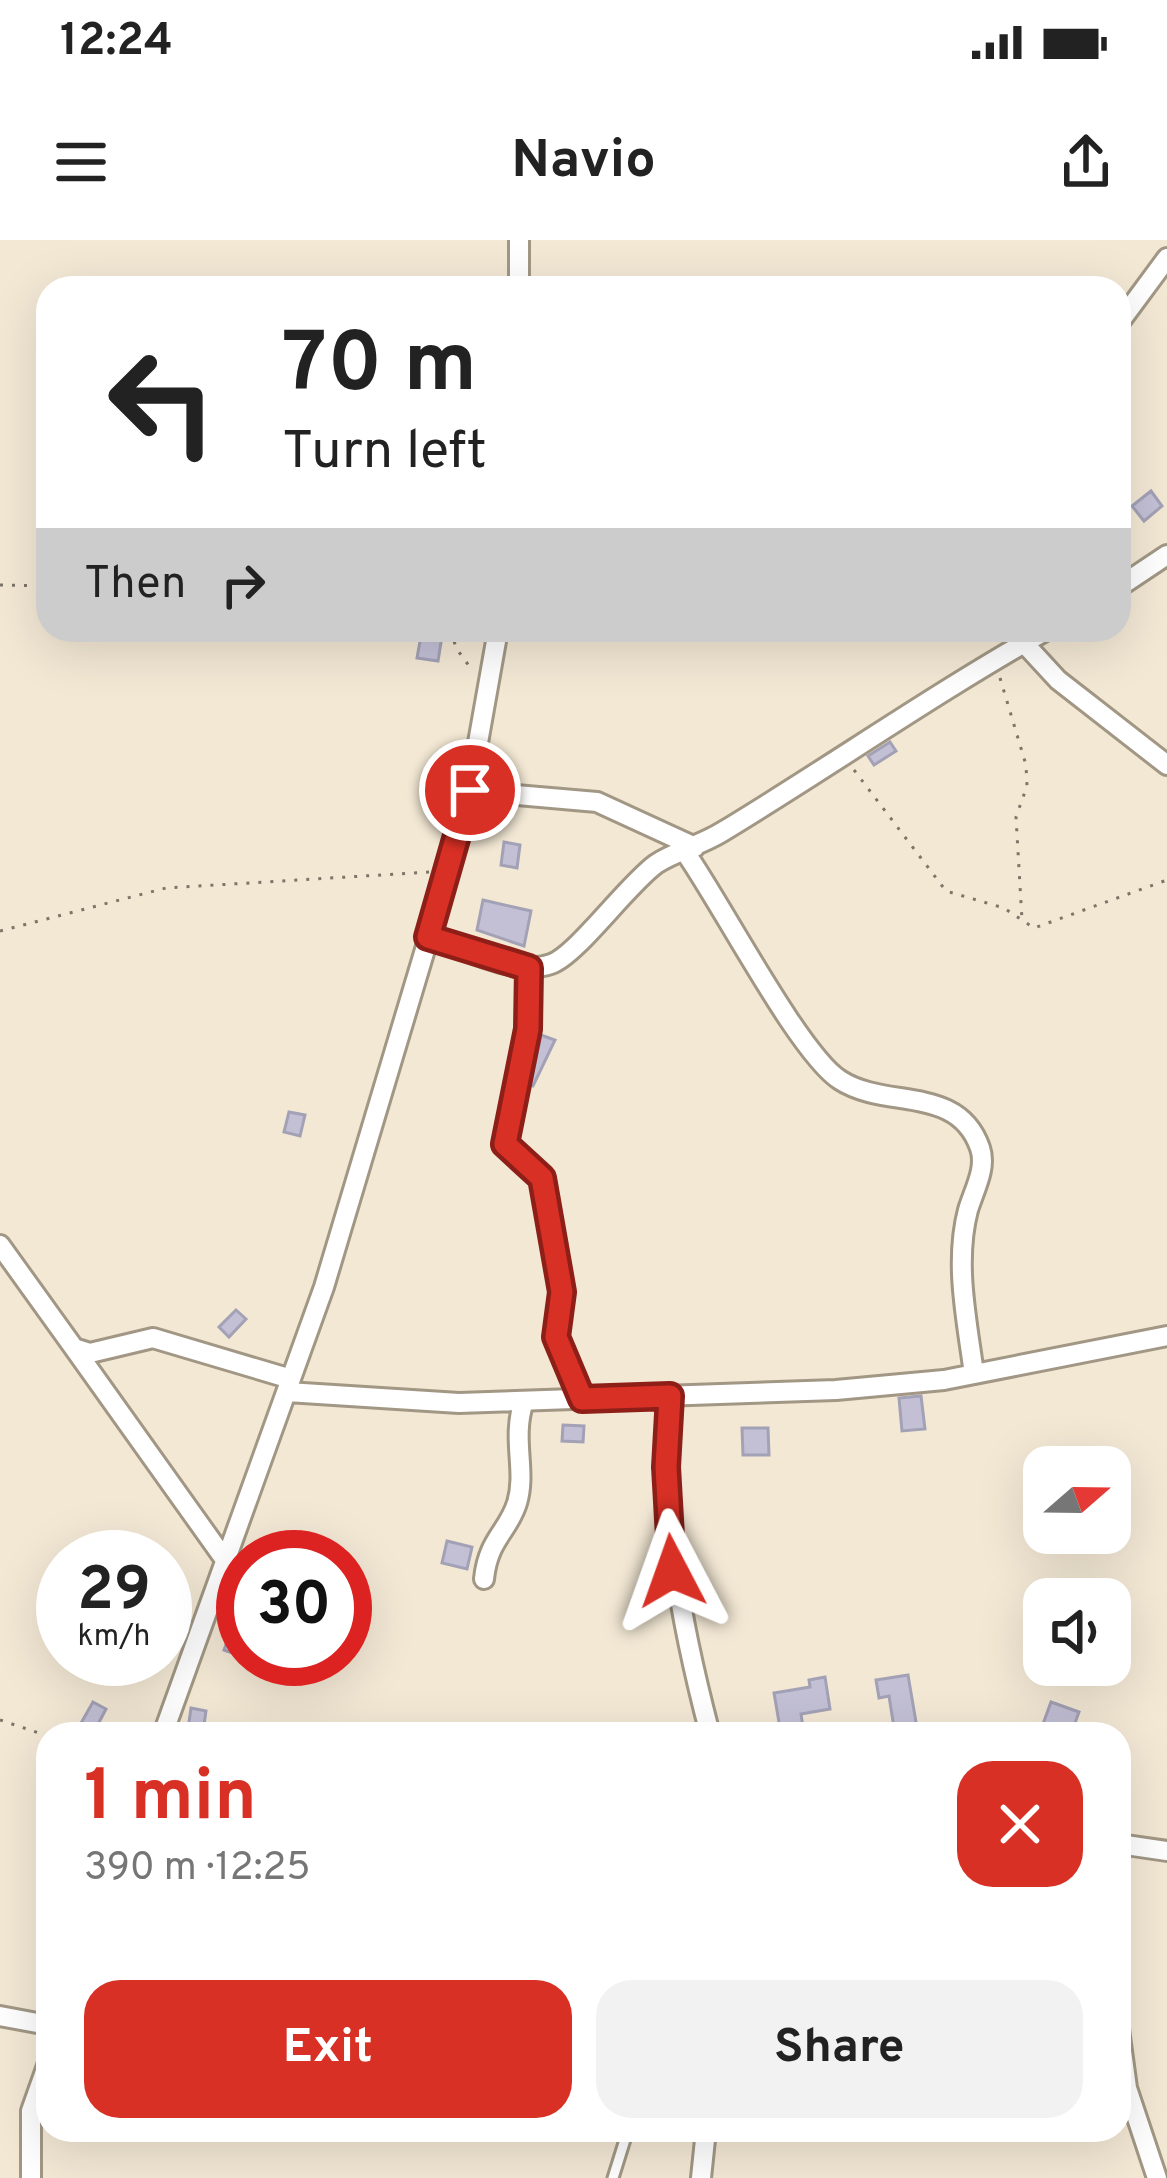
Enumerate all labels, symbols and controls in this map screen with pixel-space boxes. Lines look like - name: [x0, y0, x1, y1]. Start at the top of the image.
- text: 12:24: [60, 14, 173, 71]
- text: Navio: [511, 128, 656, 197]
- icon: menu: [48, 129, 114, 195]
- icon: share: [1053, 129, 1119, 195]
- text: 70 m: [282, 315, 477, 421]
- icon: left: [84, 324, 240, 480]
- text: Turn left: [282, 419, 487, 488]
- icon: right: [210, 552, 276, 618]
- text: Then: [84, 557, 186, 614]
- pin: [419, 739, 521, 841]
- icon: arrive: [437, 757, 503, 823]
- north arrow: [1023, 1446, 1131, 1554]
- map controls: [1023, 1446, 1131, 1686]
- position arrow: [609, 1508, 735, 1634]
- speed limit sign: 30: [216, 1530, 372, 1686]
- text: 29: [77, 1555, 151, 1631]
- button: sound: [1023, 1578, 1131, 1686]
- text: km/h: [78, 1619, 150, 1656]
- text: 1 min: [84, 1754, 257, 1846]
- button: close: [957, 1761, 1083, 1887]
- text: 390 m · 12:25: [84, 1845, 311, 1894]
- button: Exit: [84, 1980, 572, 2118]
- button: Share: [596, 1980, 1083, 2118]

